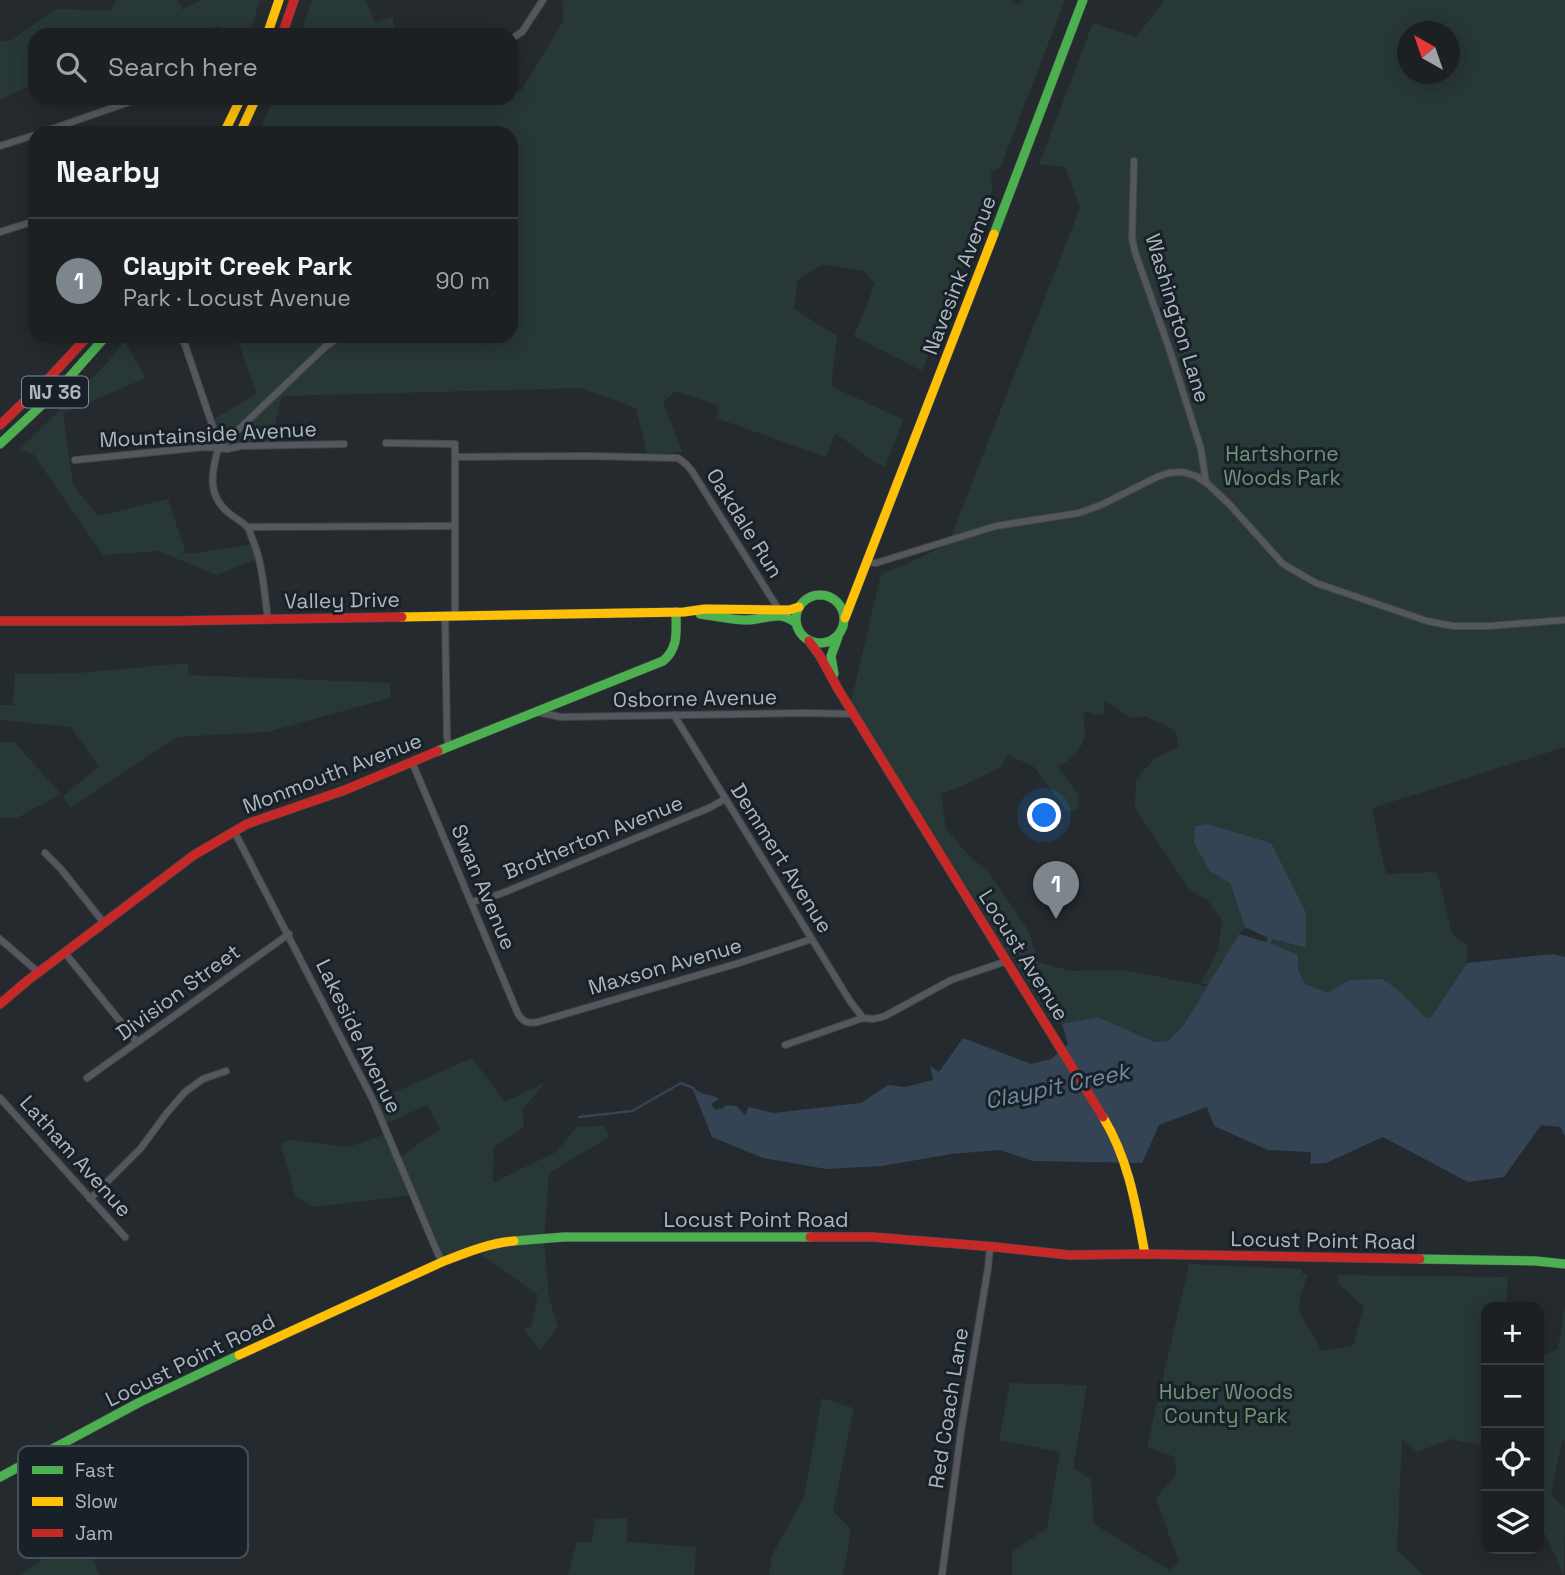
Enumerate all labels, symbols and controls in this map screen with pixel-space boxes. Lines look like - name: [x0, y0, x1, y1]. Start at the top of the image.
- north arrow: [1397, 21, 1460, 84]
- search box: [28, 28, 518, 105]
- icon: search: [52, 48, 90, 86]
- text: Search here: [108, 50, 258, 84]
- text: Nearby: [56, 152, 160, 191]
- street label: Navesink Avenue: [916, 192, 1002, 358]
- street label: Washington Lane: [1140, 230, 1216, 406]
- text: Claypit Creek Park: [123, 249, 353, 283]
- text: 1: [74, 266, 84, 296]
- text: 90 m: [435, 266, 490, 296]
- text: Park · Locust Avenue: [123, 283, 351, 313]
- road number: NJ 36: [22, 376, 88, 408]
- street label: Mountainside Avenue: [99, 415, 317, 453]
- park label: Hartshorne Woods Park: [1223, 440, 1341, 491]
- street label: Oakdale Run: [701, 463, 789, 583]
- street label: Valley Drive: [284, 585, 400, 615]
- street label: Osborne Avenue: [613, 683, 777, 713]
- street label: Monmouth Avenue: [239, 726, 425, 820]
- street label: Demmert Avenue: [725, 778, 839, 938]
- street label: Brotherton Avenue: [499, 789, 687, 885]
- your location: [1027, 798, 1061, 832]
- street label: Swan Avenue: [445, 820, 523, 954]
- pin: 1: [1033, 861, 1079, 919]
- street label: Locust Avenue: [973, 884, 1075, 1026]
- street label: Maxson Avenue: [585, 931, 745, 1001]
- street label: Division Street: [111, 938, 245, 1046]
- street label: Lakeside Avenue: [310, 955, 408, 1117]
- water label: Claypit Creek: [982, 1056, 1135, 1116]
- street label: Latham Avenue: [14, 1089, 138, 1223]
- street label: Locust Point Road: [663, 1206, 849, 1233]
- street label: Locust Point Road: [1230, 1225, 1416, 1255]
- map controls: [1481, 1302, 1544, 1554]
- button: +: [1481, 1302, 1544, 1365]
- street label: Locust Point Road: [101, 1307, 279, 1413]
- street label: Red Coach Lane: [922, 1326, 974, 1490]
- button: −: [1481, 1365, 1544, 1428]
- park label: Huber Woods County Park: [1159, 1378, 1293, 1429]
- button: locate: [1481, 1428, 1544, 1491]
- legend: [18, 1446, 248, 1558]
- text: Fast: [75, 1458, 115, 1483]
- text: Slow: [75, 1489, 118, 1514]
- button: layers: [1481, 1491, 1544, 1554]
- text: Jam: [75, 1521, 113, 1546]

